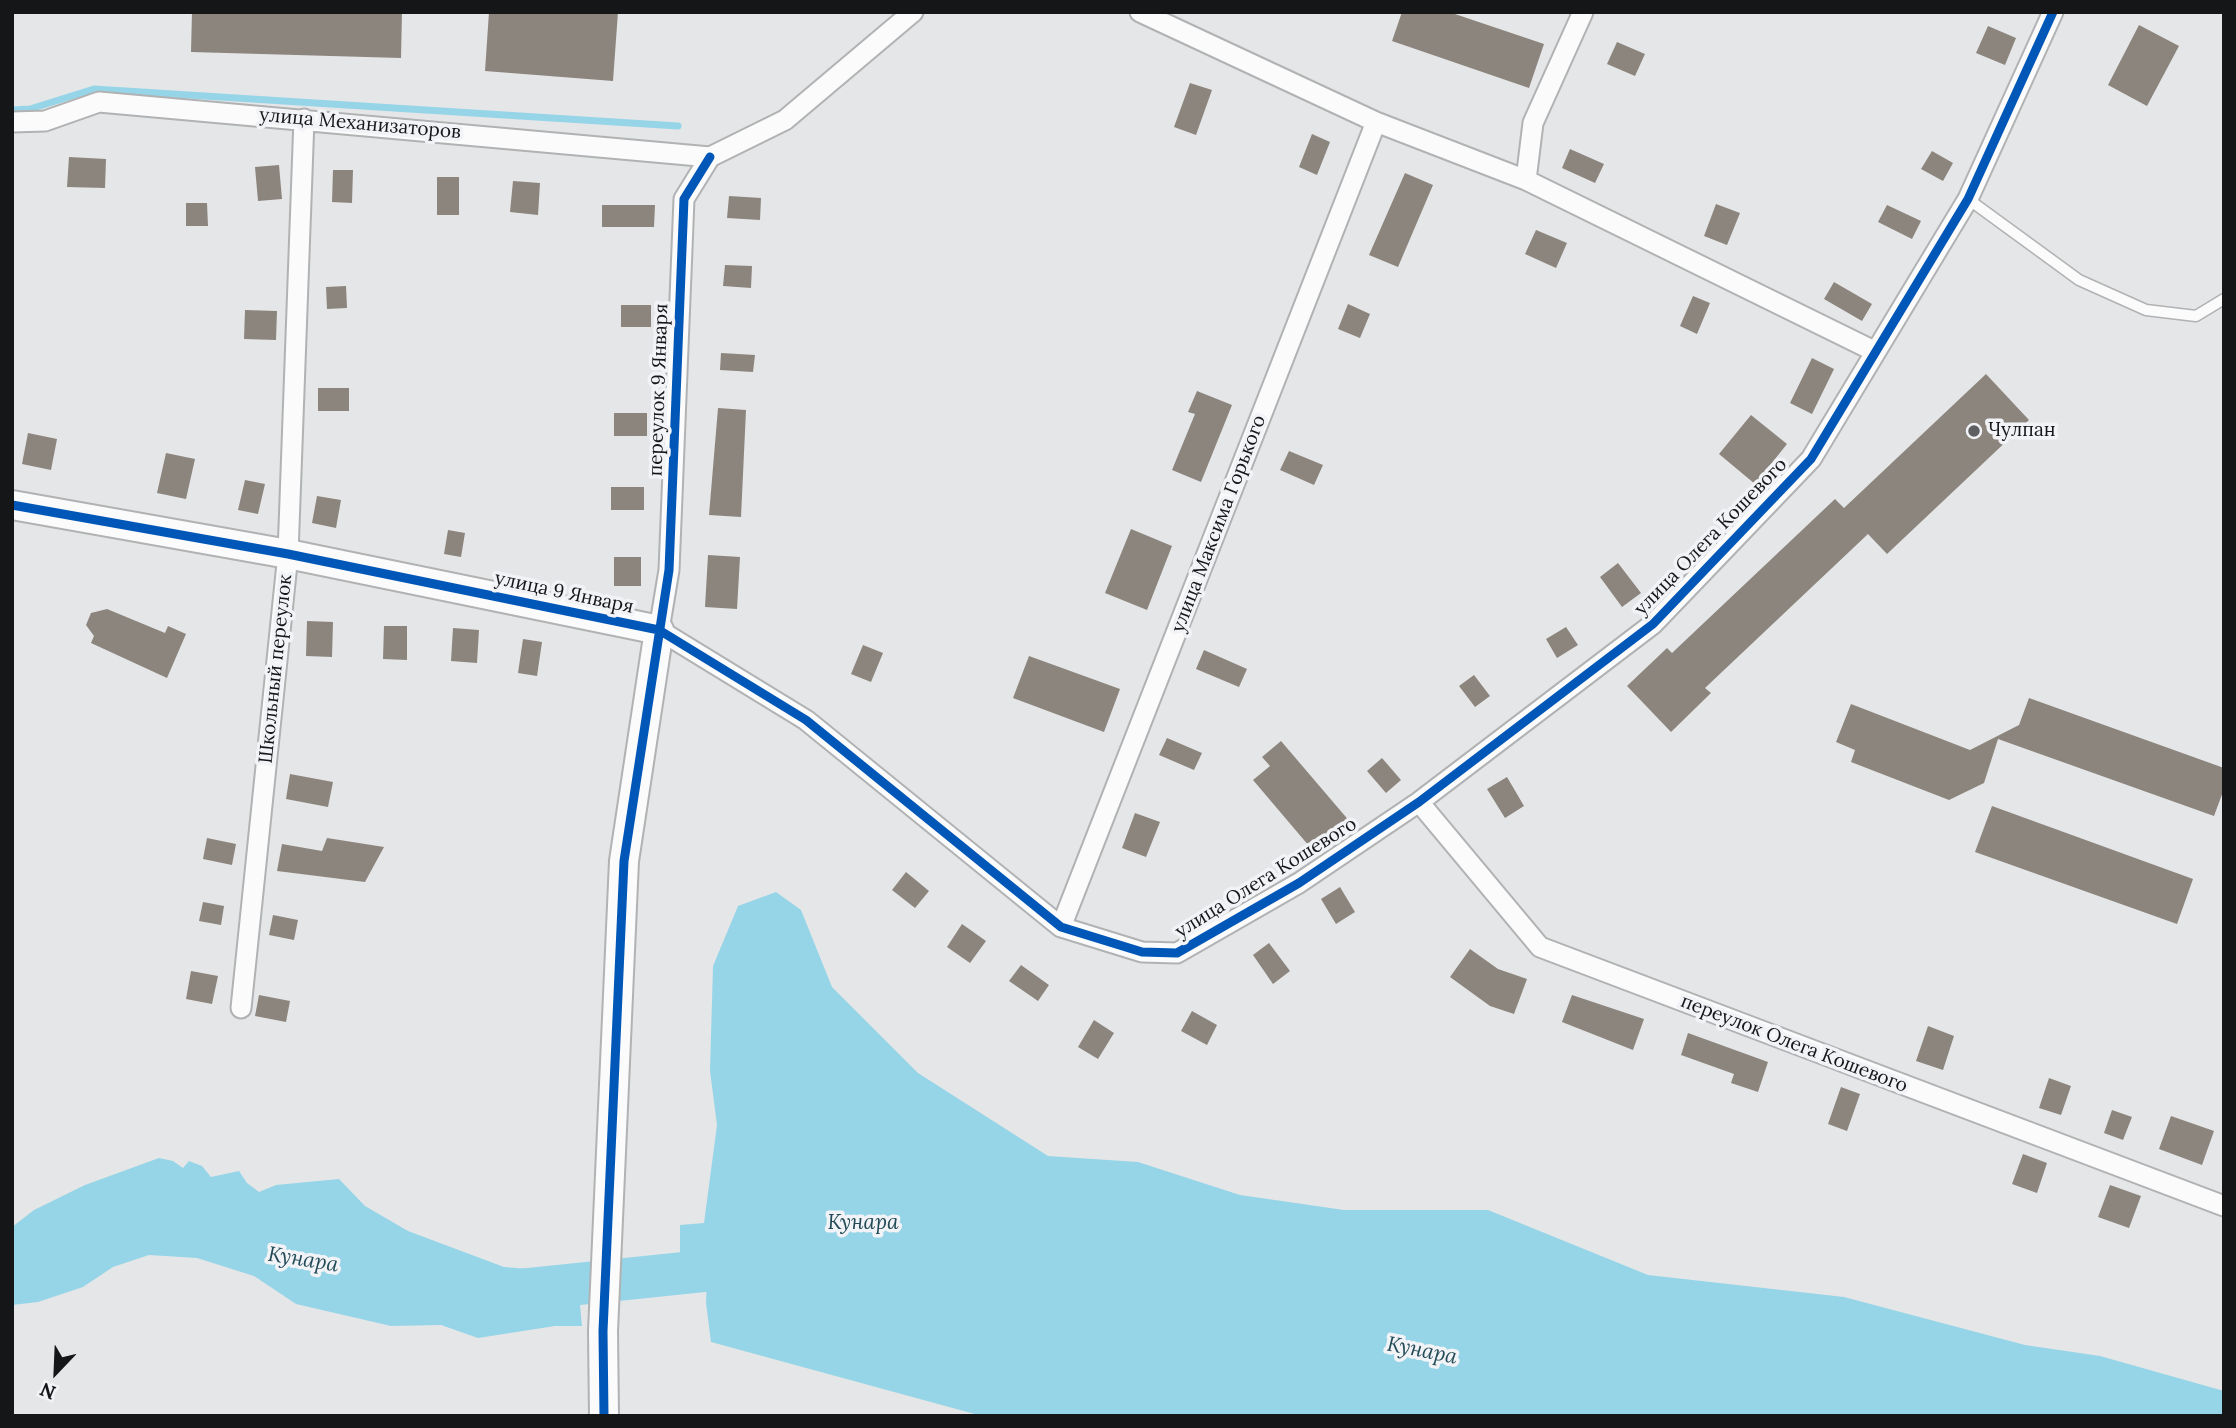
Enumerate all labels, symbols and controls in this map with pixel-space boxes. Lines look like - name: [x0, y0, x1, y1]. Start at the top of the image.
- street label: улица Механизаторов: [258, 104, 462, 144]
- street label: переулок 9 Января: [645, 303, 673, 477]
- street label: улица Максима Горького: [1167, 412, 1271, 636]
- place label: Чулпан: [1988, 420, 2056, 442]
- marker: Чулпан: [1966, 423, 1982, 439]
- street label: улица Олега Кошевого: [1630, 454, 1792, 620]
- street label: улица 9 Января: [492, 567, 636, 619]
- street label: Школьный переулок: [255, 573, 297, 765]
- street label: улица Олега Кошевого: [1171, 813, 1361, 943]
- street label: переулок Олега Кошевого: [1677, 990, 1911, 1098]
- water label: Кунара: [828, 1210, 898, 1236]
- water label: Кунара: [266, 1242, 340, 1278]
- water label: Кунара: [1385, 1332, 1459, 1370]
- north arrow: [21, 1337, 91, 1407]
- text: N: [36, 1377, 59, 1405]

